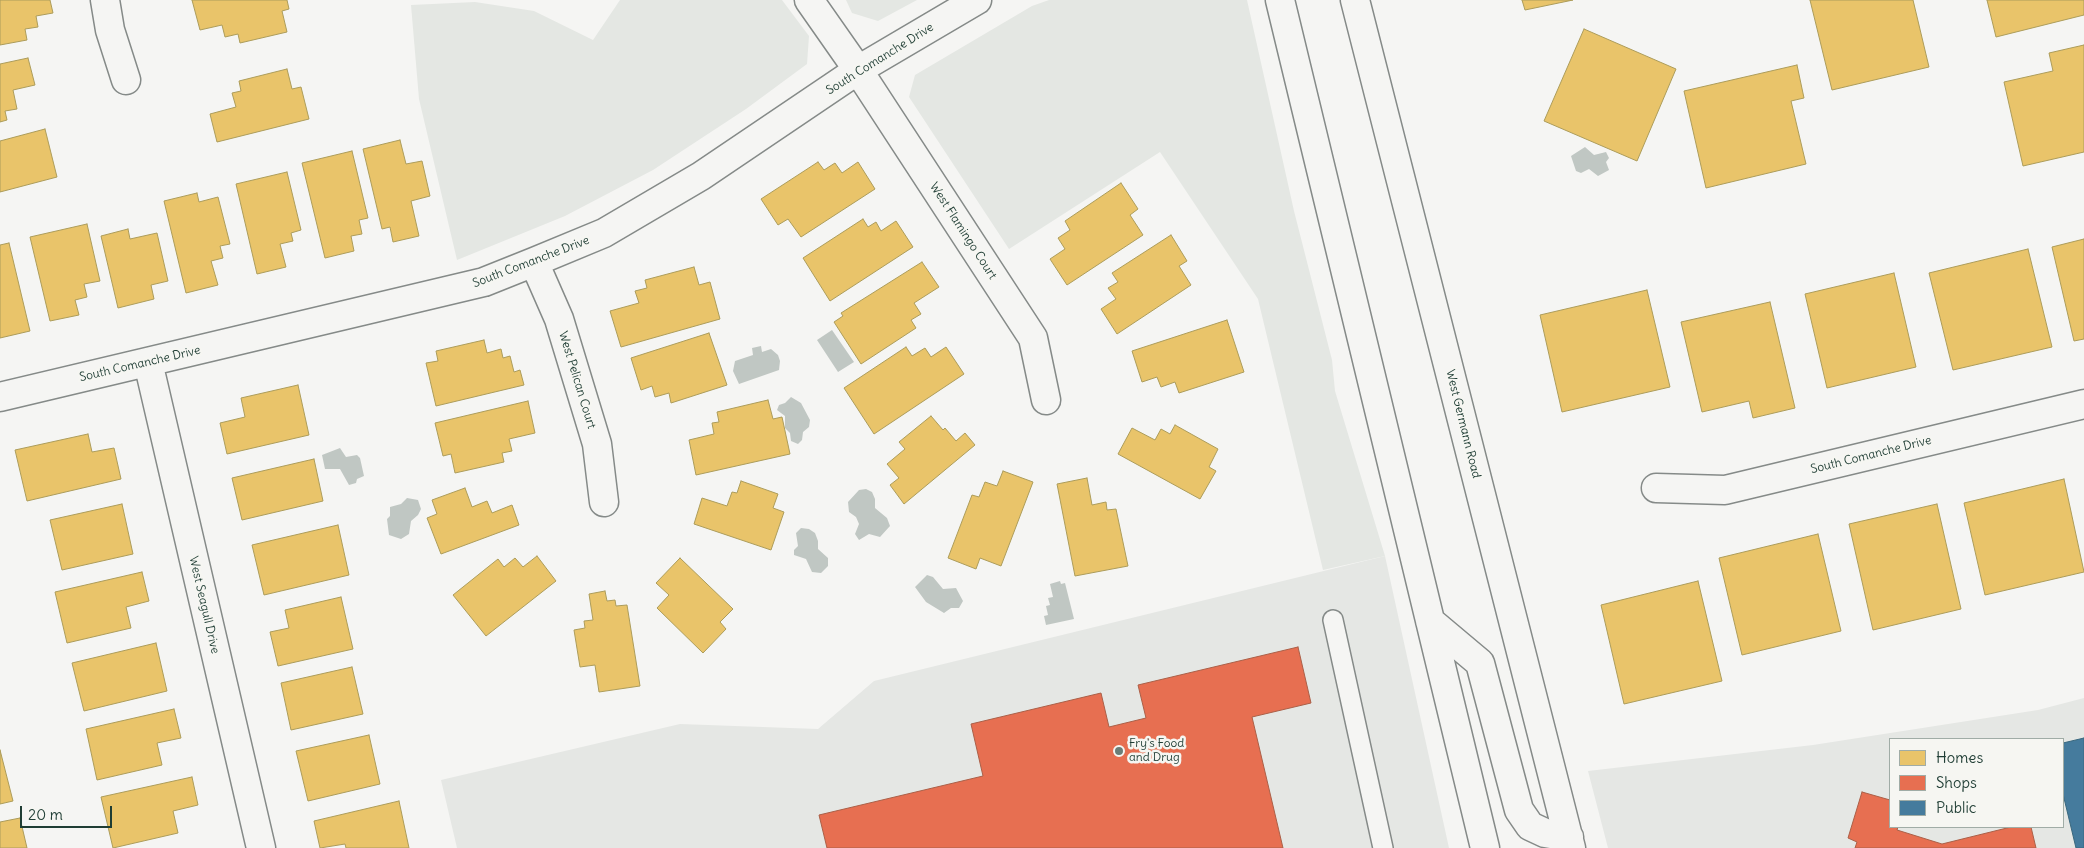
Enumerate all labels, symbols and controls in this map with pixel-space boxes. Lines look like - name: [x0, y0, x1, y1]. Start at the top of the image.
- street label: South Comanche Drive: [824, 20, 936, 98]
- street label: West Flamingo Court: [926, 180, 1000, 282]
- street label: South Comanche Drive: [471, 233, 591, 291]
- street label: West Pelican Court: [555, 330, 599, 430]
- street label: South Comanche Drive: [78, 343, 202, 385]
- street label: West Germann Road: [1443, 368, 1483, 480]
- street label: South Comanche Drive: [1809, 433, 1933, 477]
- street label: West Seagull Drive: [186, 555, 222, 655]
- place label: Fry's Food and Drug: [1129, 737, 1184, 765]
- legend: [1889, 738, 2064, 828]
- marker: Fry's Food and Drug: [1113, 745, 1125, 757]
- text: Homes: [1936, 748, 1983, 767]
- text: Shops: [1936, 773, 1977, 792]
- scale bar: [22, 796, 115, 828]
- text: Public: [1936, 798, 1976, 817]
- text: 20 m: [28, 805, 63, 824]

